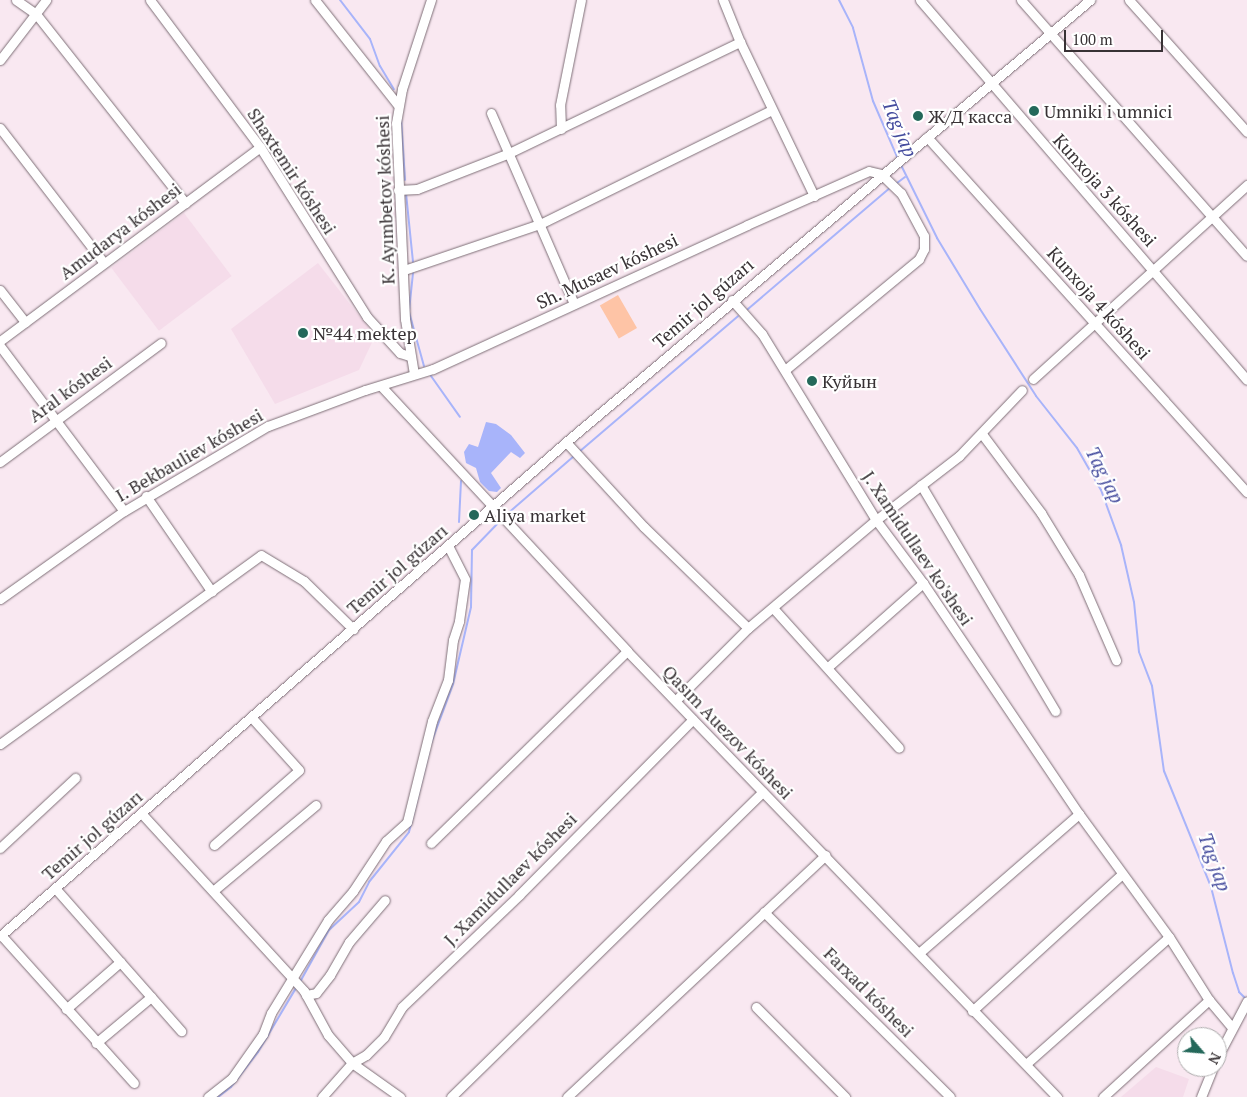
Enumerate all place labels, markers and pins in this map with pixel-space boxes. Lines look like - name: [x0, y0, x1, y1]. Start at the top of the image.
- place label: Umniki i umnici: [1044, 100, 1172, 122]
- place label: Ж/Д касса: [928, 105, 1012, 127]
- marker: Umniki i umnici: [1028, 105, 1040, 117]
- marker: Ж/Д касса: [912, 110, 924, 122]
- place label: №44 mektep: [313, 322, 417, 344]
- marker: №44 mektep: [297, 327, 309, 339]
- place label: Куйын: [822, 370, 877, 392]
- marker: Куйын: [806, 375, 818, 387]
- place label: Aliya market: [484, 504, 586, 526]
- marker: Aliya market: [468, 509, 480, 521]

